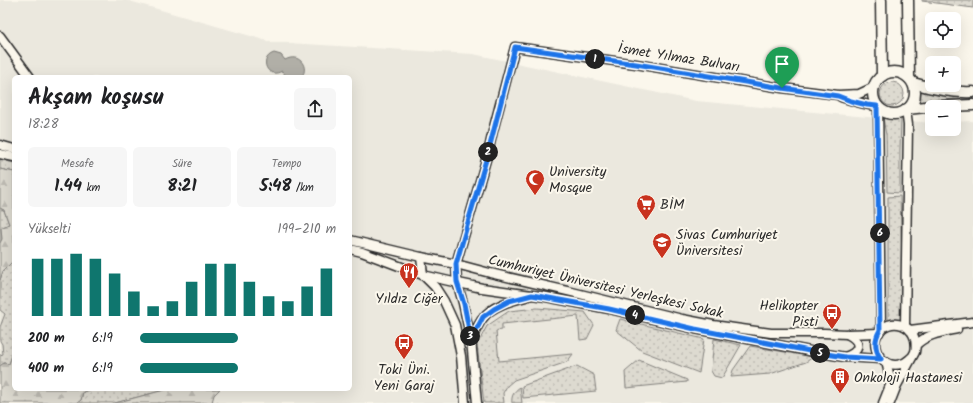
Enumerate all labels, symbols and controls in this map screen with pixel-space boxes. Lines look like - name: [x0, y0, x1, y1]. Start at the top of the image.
- map controls: [925, 12, 961, 136]
- button: locate: [925, 12, 961, 48]
- street label: İsmet Yılmaz Bulvarı: [616, 37, 742, 79]
- pin: [765, 47, 799, 88]
- pin: 1: [585, 49, 605, 69]
- text: 1: [593, 50, 597, 68]
- icon: arrive: [771, 53, 793, 75]
- button: +: [925, 56, 961, 92]
- text: Akşam koşusu: [28, 81, 164, 116]
- button: share: [294, 88, 336, 130]
- button: −: [925, 100, 961, 136]
- text: 18:28: [28, 114, 59, 135]
- pin: 2: [478, 142, 498, 162]
- text: 2: [485, 143, 491, 161]
- text: Mesafe: [61, 155, 94, 173]
- text: Süre: [172, 155, 192, 173]
- text: Tempo: [272, 155, 302, 173]
- place label: University Mosque: [549, 161, 607, 199]
- mosque icon: University Mosque: [524, 168, 546, 196]
- text: 1.44: [54, 173, 82, 200]
- text: 8:21: [167, 173, 197, 200]
- text: 5:48: [259, 173, 292, 200]
- text: km: [82, 179, 100, 197]
- text: /km: [292, 179, 314, 197]
- supermarket icon: BİM: [635, 193, 657, 221]
- place label: BİM: [660, 194, 684, 216]
- text: Yükselti: [28, 219, 71, 240]
- text: 199–210 m: [278, 219, 336, 240]
- pin: 6: [870, 223, 890, 243]
- place label: Sivas Cumhuriyet Üniversitesi: [676, 224, 778, 262]
- text: 6: [877, 224, 883, 242]
- school or university icon: Sivas Cumhuriyet Üniversitesi: [651, 231, 673, 259]
- street label: Cumhuriyet Üniversitesi Yerleşkesi Sokak: [486, 249, 726, 325]
- restaurant icon: Yıldız Ciğer: [398, 261, 420, 289]
- place label: Yıldız Ciğer: [376, 288, 444, 310]
- place label: Helikopter Pisti: [760, 295, 819, 333]
- bus stop icon: Helikopter Pisti: [821, 302, 843, 330]
- pin: 4: [625, 305, 645, 325]
- text: 4: [632, 306, 638, 324]
- pin: 3: [460, 326, 480, 346]
- text: 3: [467, 327, 473, 345]
- text: 200 m: [28, 328, 65, 349]
- text: 6:19: [92, 328, 113, 349]
- bus stop icon: Toki Üni. Yeni Garaj: [393, 332, 415, 360]
- pin: 5: [810, 343, 830, 363]
- text: 5: [817, 344, 823, 362]
- text: 400 m: [28, 358, 64, 379]
- text: 6:19: [92, 358, 113, 379]
- place label: Toki Üni. Yeni Garaj: [374, 359, 435, 397]
- building icon: Onkoloji Hastanesi: [829, 366, 851, 394]
- place label: Onkoloji Hastanesi: [854, 367, 963, 389]

